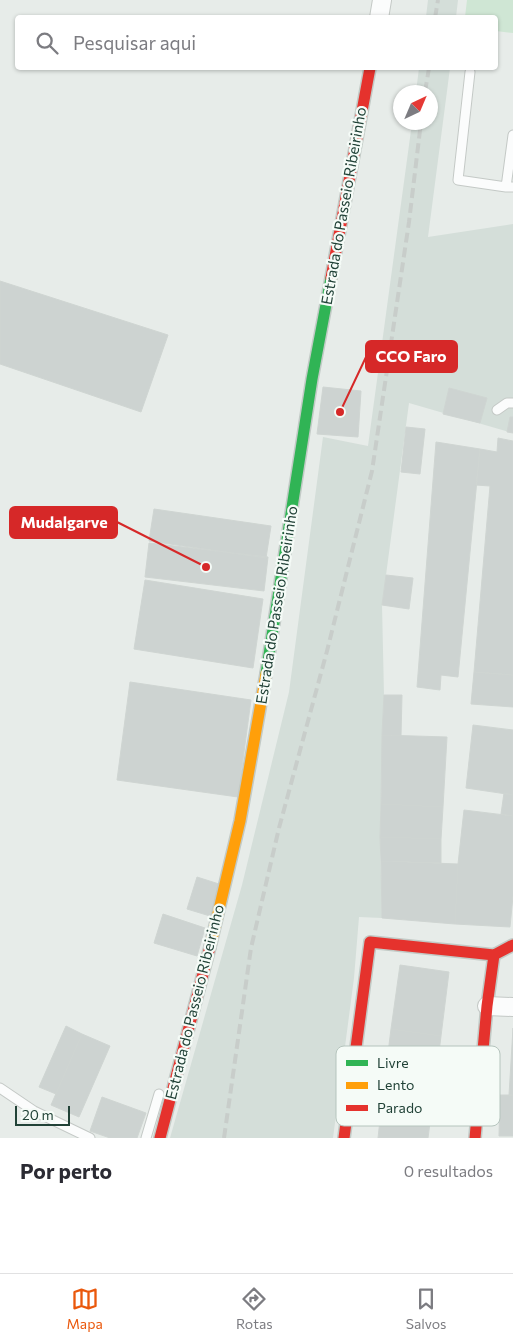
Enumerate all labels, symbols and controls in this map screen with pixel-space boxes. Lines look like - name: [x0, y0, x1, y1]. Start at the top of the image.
- search box: [15, 15, 498, 70]
- icon: search: [33, 29, 61, 57]
- text: Pesquisar aqui: [73, 31, 196, 54]
- north arrow: [393, 85, 438, 130]
- street label: Estrada do Passeio Ribeirinho: [317, 106, 369, 306]
- callout: CCO Faro: [366, 341, 457, 372]
- text: CCO Faro: [375, 346, 447, 365]
- street label: Estrada do Passeio Ribeirinho: [251, 504, 301, 705]
- callout: Mudalgarve: [10, 507, 117, 538]
- text: Mudalgarve: [20, 512, 108, 531]
- street label: Estrada do Passeio Ribeirinho: [161, 902, 227, 1101]
- legend: [336, 1046, 500, 1126]
- text: Livre: [377, 1054, 409, 1071]
- text: Lento: [377, 1076, 414, 1093]
- text: Parado: [377, 1099, 422, 1116]
- scale bar: [15, 1103, 70, 1126]
- text: 20 m: [22, 1106, 54, 1123]
- text: Por perto: [20, 1158, 112, 1183]
- text: 0 resultados: [404, 1161, 493, 1180]
- tab: Mapa: [67, 1285, 103, 1332]
- tab: Rotas: [236, 1285, 273, 1332]
- tab: Salvos: [406, 1285, 446, 1332]

